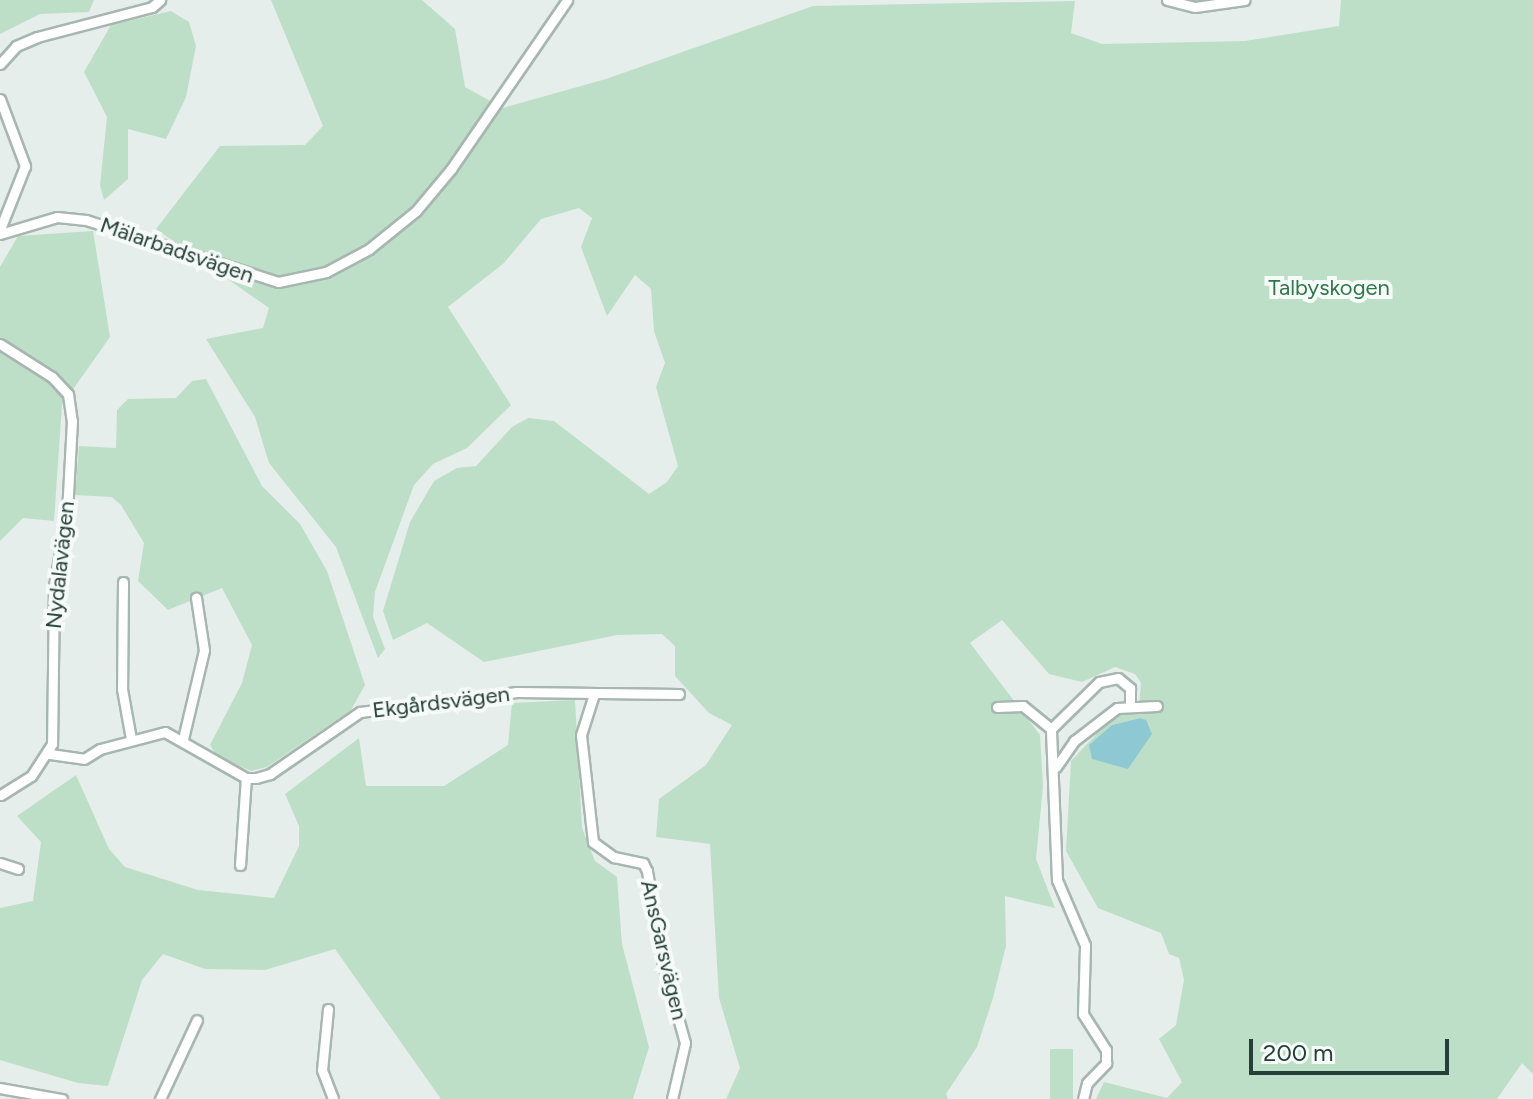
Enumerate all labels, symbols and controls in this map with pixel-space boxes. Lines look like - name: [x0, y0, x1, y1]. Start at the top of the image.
- street label: Mälarbadsvägen: [97, 211, 257, 289]
- park label: Talbyskogen: [1268, 275, 1390, 301]
- street label: Nydalavägen: [40, 500, 80, 630]
- street label: Ekgårdsvägen: [371, 680, 511, 724]
- street label: AnsGarsvägen: [635, 877, 693, 1023]
- scale bar: [1253, 1023, 1453, 1073]
- text: 200 m: [1263, 1038, 1334, 1067]

